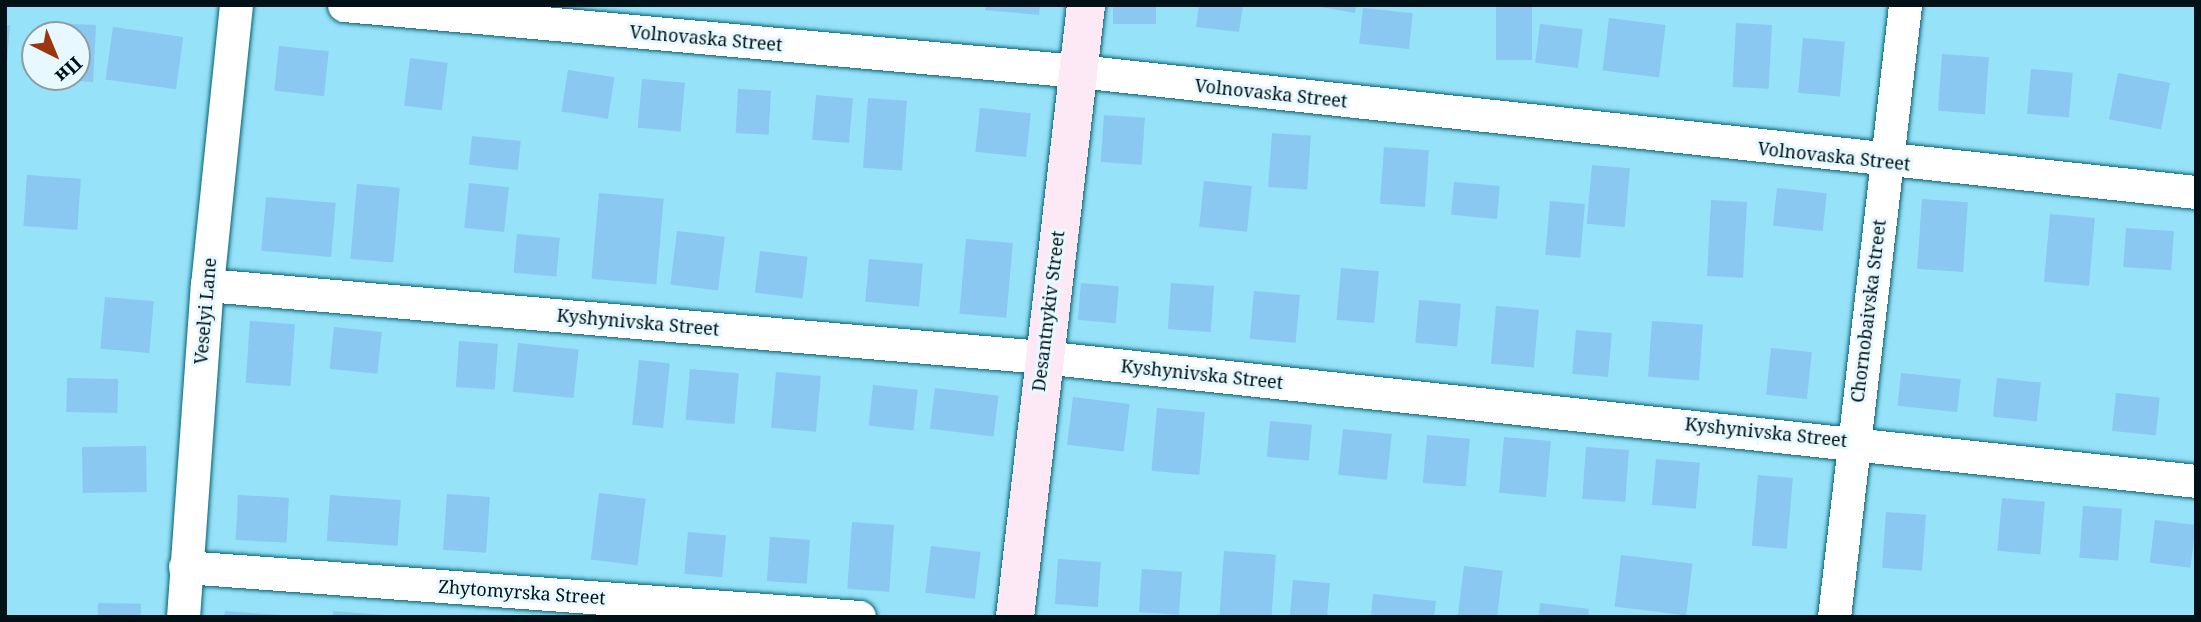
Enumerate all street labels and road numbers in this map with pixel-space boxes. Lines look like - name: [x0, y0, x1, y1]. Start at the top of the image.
- street label: Volnovaska Street: [629, 21, 783, 55]
- street label: Volnovaska Street: [1194, 74, 1348, 112]
- street label: Volnovaska Street: [1757, 137, 1911, 175]
- street label: Chornobaivska Street: [1846, 218, 1890, 404]
- street label: Desantnykiv Street: [1027, 229, 1069, 393]
- street label: Veselyi Lane: [190, 257, 220, 365]
- street label: Kyshynivska Street: [556, 304, 720, 340]
- street label: Kyshynivska Street: [1120, 355, 1284, 393]
- street label: Kyshynivska Street: [1684, 413, 1848, 451]
- street label: Zhytomyrska Street: [438, 575, 606, 609]

